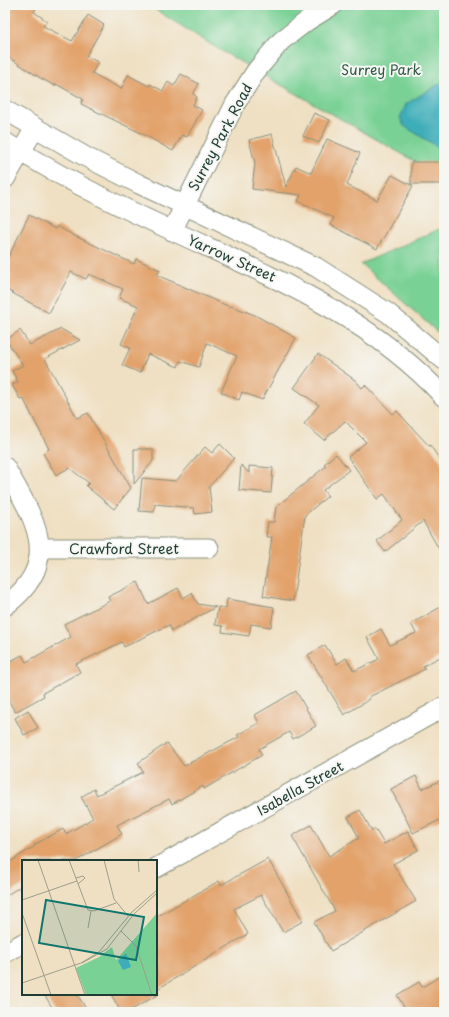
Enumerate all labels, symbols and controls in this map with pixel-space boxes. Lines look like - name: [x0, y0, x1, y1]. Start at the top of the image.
- park label: Surrey Park: [341, 59, 421, 80]
- street label: Surrey Park Road: [183, 79, 257, 195]
- street label: Yarrow Street: [185, 229, 280, 287]
- street label: Crawford Street: [69, 538, 179, 559]
- street label: Isabella Street: [253, 755, 348, 821]
- inset map: [22, 860, 157, 995]

